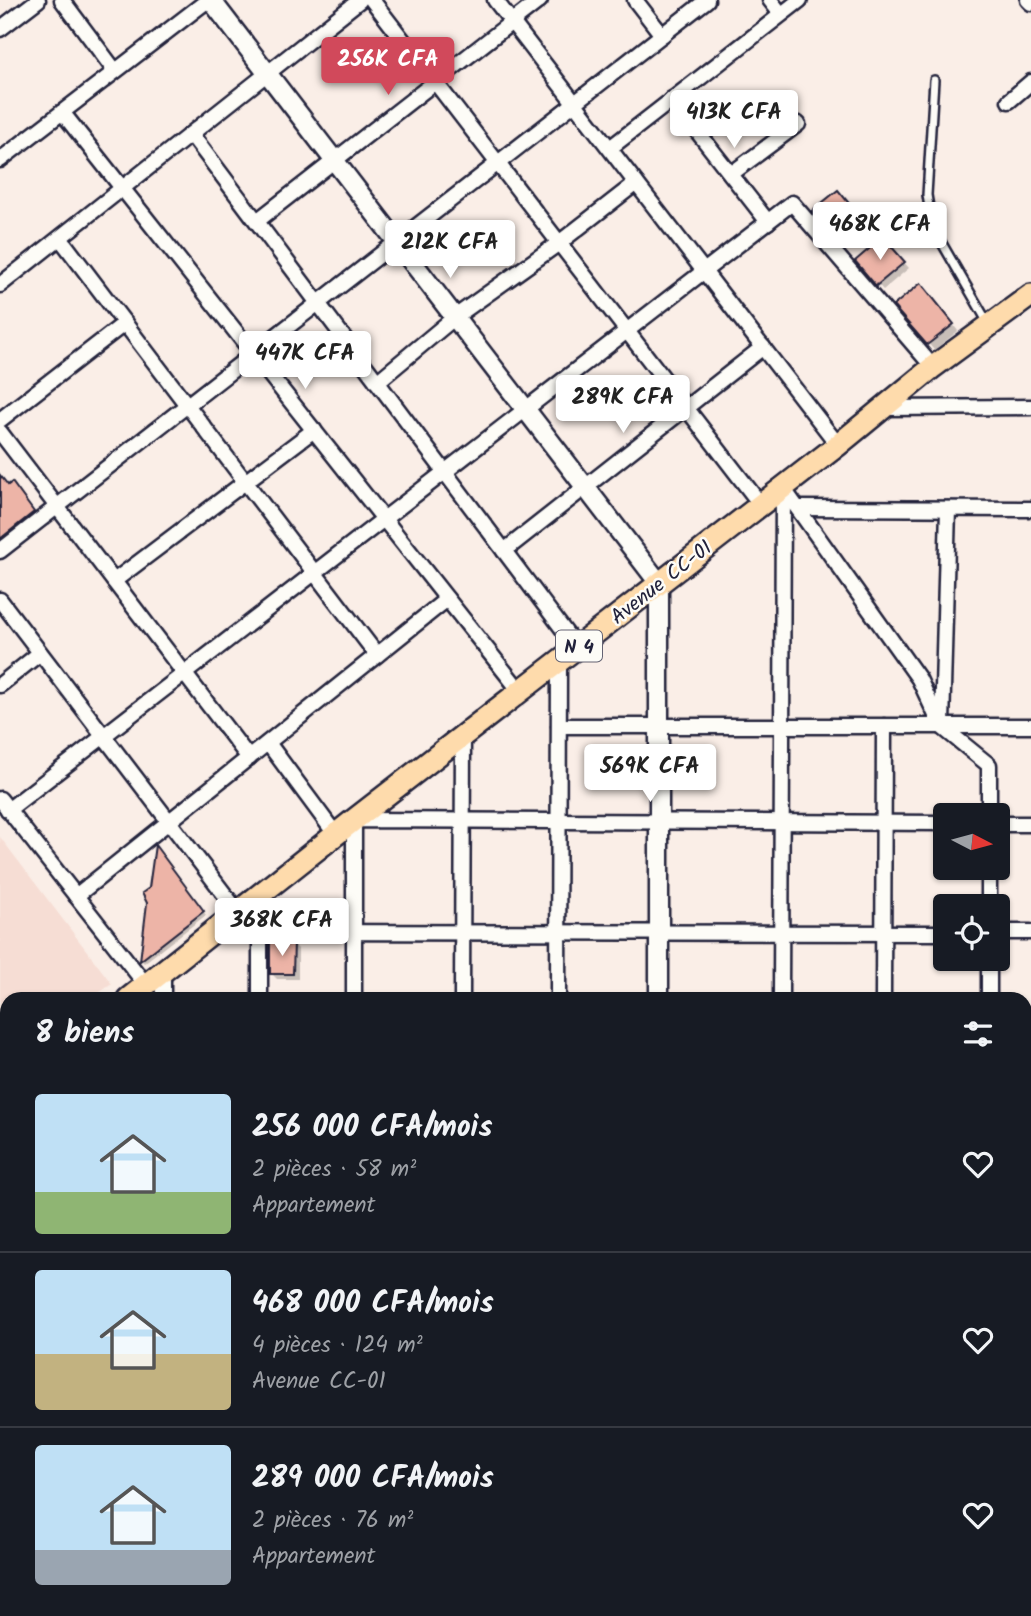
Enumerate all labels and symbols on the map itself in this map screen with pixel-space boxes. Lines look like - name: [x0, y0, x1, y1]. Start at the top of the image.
- pin: 256K CFA: [316, 38, 460, 97]
- pin: 413K CFA: [662, 90, 806, 150]
- pin: 468K CFA: [808, 202, 952, 262]
- pin: 212K CFA: [378, 220, 522, 280]
- pin: 447K CFA: [233, 332, 377, 391]
- pin: 289K CFA: [551, 376, 695, 435]
- street label: Avenue CC-01: [604, 533, 720, 634]
- road number: N 4: [556, 631, 602, 662]
- pin: 569K CFA: [578, 744, 722, 804]
- north arrow: [933, 803, 1010, 880]
- pin: 368K CFA: [210, 898, 354, 958]

